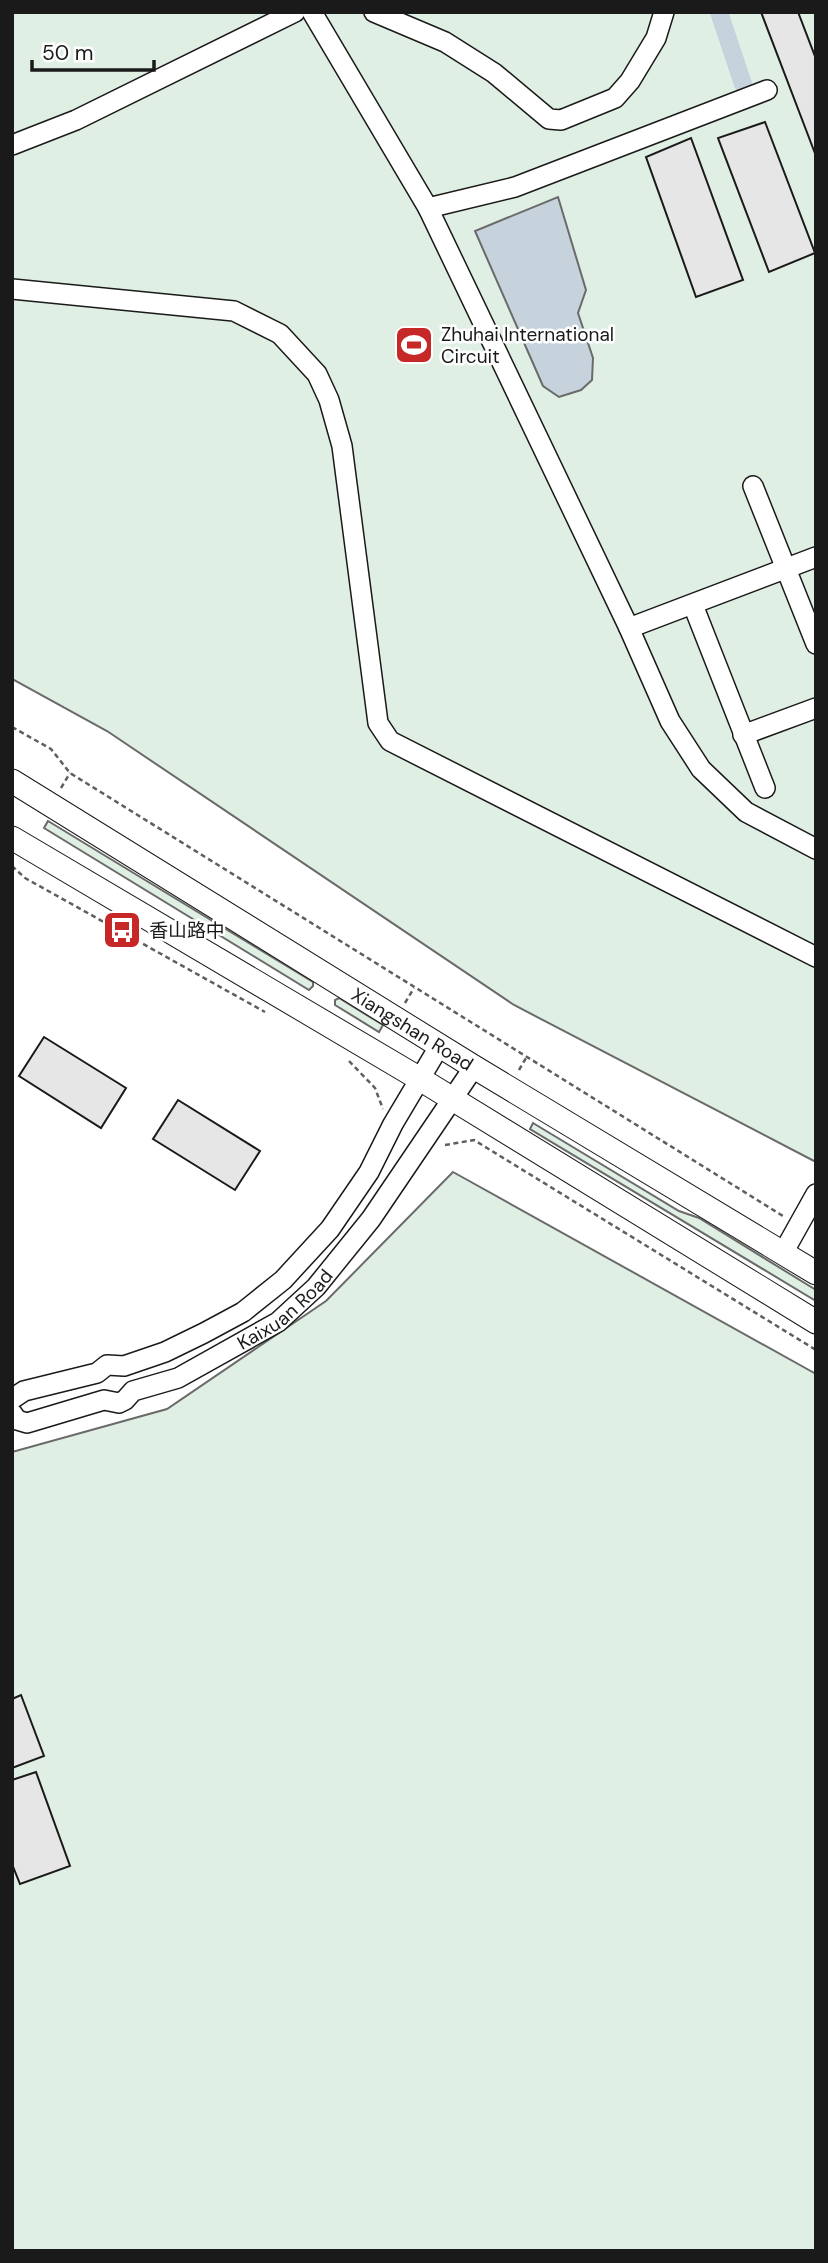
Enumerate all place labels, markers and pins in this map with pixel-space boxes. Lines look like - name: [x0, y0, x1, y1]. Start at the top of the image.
- place label: Zhuhai International Circuit: [441, 322, 614, 369]
- sports icon: Zhuhai International Circuit: [393, 324, 435, 366]
- bus stop icon: 香山路中: [101, 909, 143, 951]
- place label: 香山路中: [149, 918, 225, 943]

